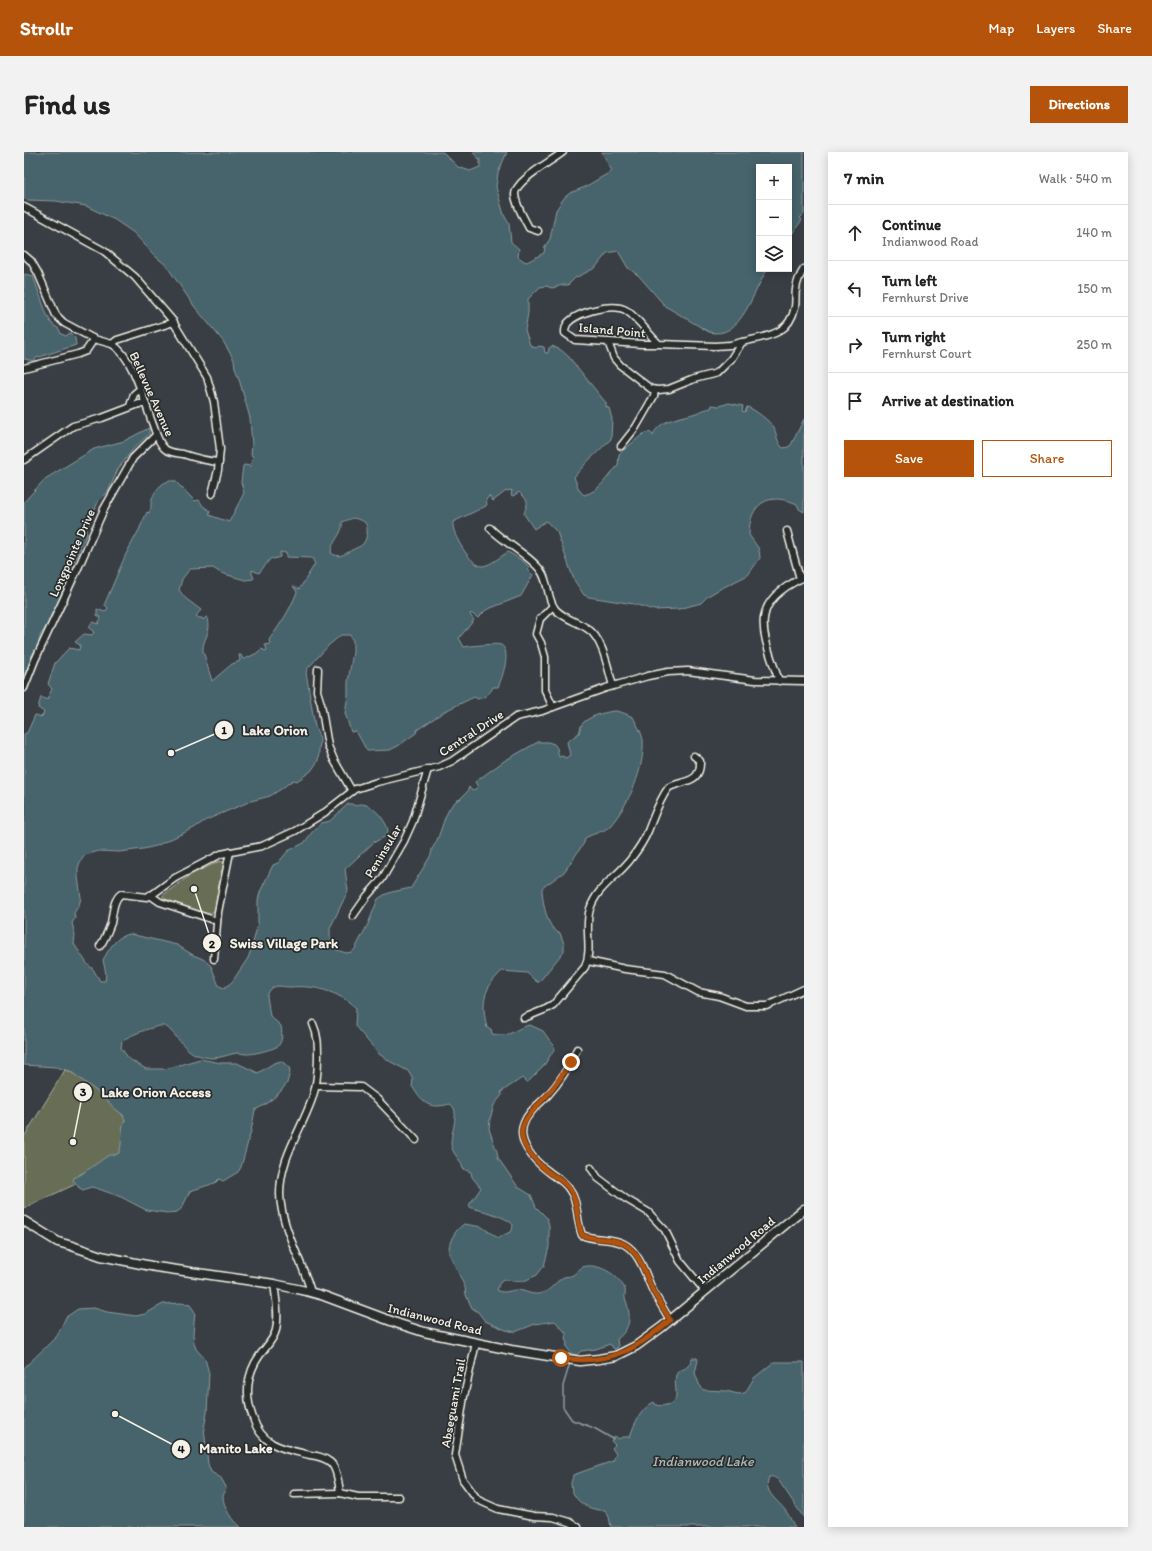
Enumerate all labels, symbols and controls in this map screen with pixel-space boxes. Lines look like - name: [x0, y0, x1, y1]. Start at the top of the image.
- text: Strollr: [20, 17, 73, 40]
- text: Map: [989, 20, 1014, 37]
- text: Layers: [1036, 20, 1075, 37]
- text: Share: [1097, 20, 1132, 37]
- button: Directions: [1030, 86, 1128, 123]
- text: Find us: [24, 87, 111, 121]
- map controls: [756, 164, 792, 272]
- button: +: [756, 164, 792, 200]
- text: 7 min: [844, 168, 884, 188]
- text: Walk · 540 m: [1039, 171, 1112, 186]
- button: −: [756, 200, 792, 236]
- text: Continue: [882, 216, 941, 234]
- icon: ahead: [844, 222, 866, 244]
- text: 140 m: [1076, 225, 1112, 240]
- text: Indianwood Road: [882, 234, 979, 249]
- button: layers: [756, 236, 792, 272]
- text: Turn left: [882, 272, 937, 290]
- icon: left: [844, 278, 866, 300]
- text: 150 m: [1077, 281, 1112, 296]
- text: Fernhurst Drive: [882, 290, 969, 305]
- street label: Island Point: [578, 320, 646, 340]
- text: Turn right: [882, 328, 946, 346]
- icon: right: [844, 334, 866, 356]
- text: 250 m: [1076, 337, 1112, 352]
- text: Fernhurst Court: [882, 346, 972, 361]
- street label: Bellevue Avenue: [127, 349, 177, 439]
- icon: arrive: [844, 390, 866, 412]
- text: Arrive at destination: [882, 392, 1014, 410]
- button: Save: [844, 440, 974, 477]
- button: Share: [982, 440, 1112, 477]
- street label: Longpointe Drive: [46, 507, 98, 599]
- street label: Central Drive: [436, 707, 506, 759]
- callout: Lake Orion: [214, 717, 315, 743]
- text: Lake Orion: [242, 722, 308, 739]
- text: 1: [221, 723, 227, 737]
- street label: Peninsular: [361, 822, 405, 880]
- callout: Swiss Village Park: [202, 930, 346, 956]
- text: Swiss Village Park: [230, 935, 339, 952]
- text: 2: [209, 937, 216, 951]
- route end: [562, 1053, 580, 1071]
- callout: Lake Orion Access: [73, 1079, 219, 1105]
- text: Lake Orion Access: [101, 1084, 211, 1101]
- text: 3: [80, 1085, 87, 1099]
- street label: Indianwood Road: [694, 1213, 778, 1287]
- street label: Indianwood Road: [386, 1300, 484, 1338]
- route start: [552, 1349, 570, 1367]
- street label: Abseguami Trail: [438, 1357, 468, 1449]
- callout: Manito Lake: [171, 1436, 281, 1462]
- text: Manito Lake: [199, 1440, 273, 1457]
- text: 4: [177, 1442, 185, 1456]
- water label: Indianwood Lake: [652, 1453, 755, 1470]

